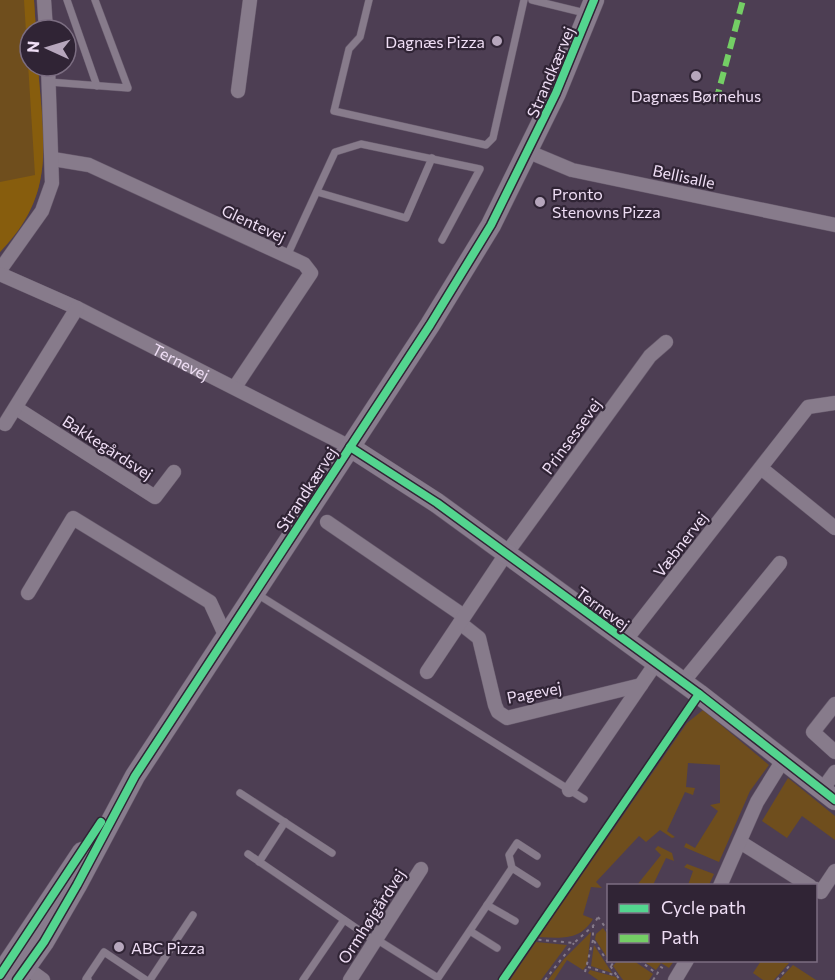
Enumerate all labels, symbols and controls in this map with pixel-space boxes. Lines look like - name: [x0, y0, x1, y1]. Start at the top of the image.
- north arrow: [18, 18, 78, 78]
- street label: Strandkærvej: [522, 23, 578, 121]
- place label: Dagnæs Pizza: [385, 32, 485, 51]
- marker: Dagnæs Pizza: [490, 34, 504, 48]
- text: N: [23, 40, 42, 54]
- marker: Dagnæs Børnehus: [689, 69, 703, 83]
- place label: Dagnæs Børnehus: [631, 86, 761, 105]
- street label: Bellisalle: [651, 160, 717, 192]
- place label: Pronto Stenovns Pizza: [552, 184, 661, 221]
- marker: Pronto Stenovns Pizza: [533, 195, 547, 209]
- street label: Glentevej: [219, 200, 289, 246]
- street label: Ternevej: [149, 339, 213, 383]
- street label: Prinsessevej: [537, 395, 605, 477]
- street label: Bakkegårdsvej: [59, 411, 157, 483]
- street label: Strandkærvej: [272, 443, 340, 535]
- street label: Væbnervej: [649, 508, 711, 580]
- street label: Ternevej: [572, 582, 634, 634]
- street label: Pagevej: [505, 677, 563, 707]
- street label: Ormhøjgårdvej: [333, 865, 409, 967]
- legend: [607, 884, 817, 962]
- text: Cycle path: [661, 896, 746, 918]
- text: Path: [661, 926, 699, 948]
- place label: ABC Pizza: [131, 938, 205, 957]
- marker: ABC Pizza: [112, 940, 126, 954]

